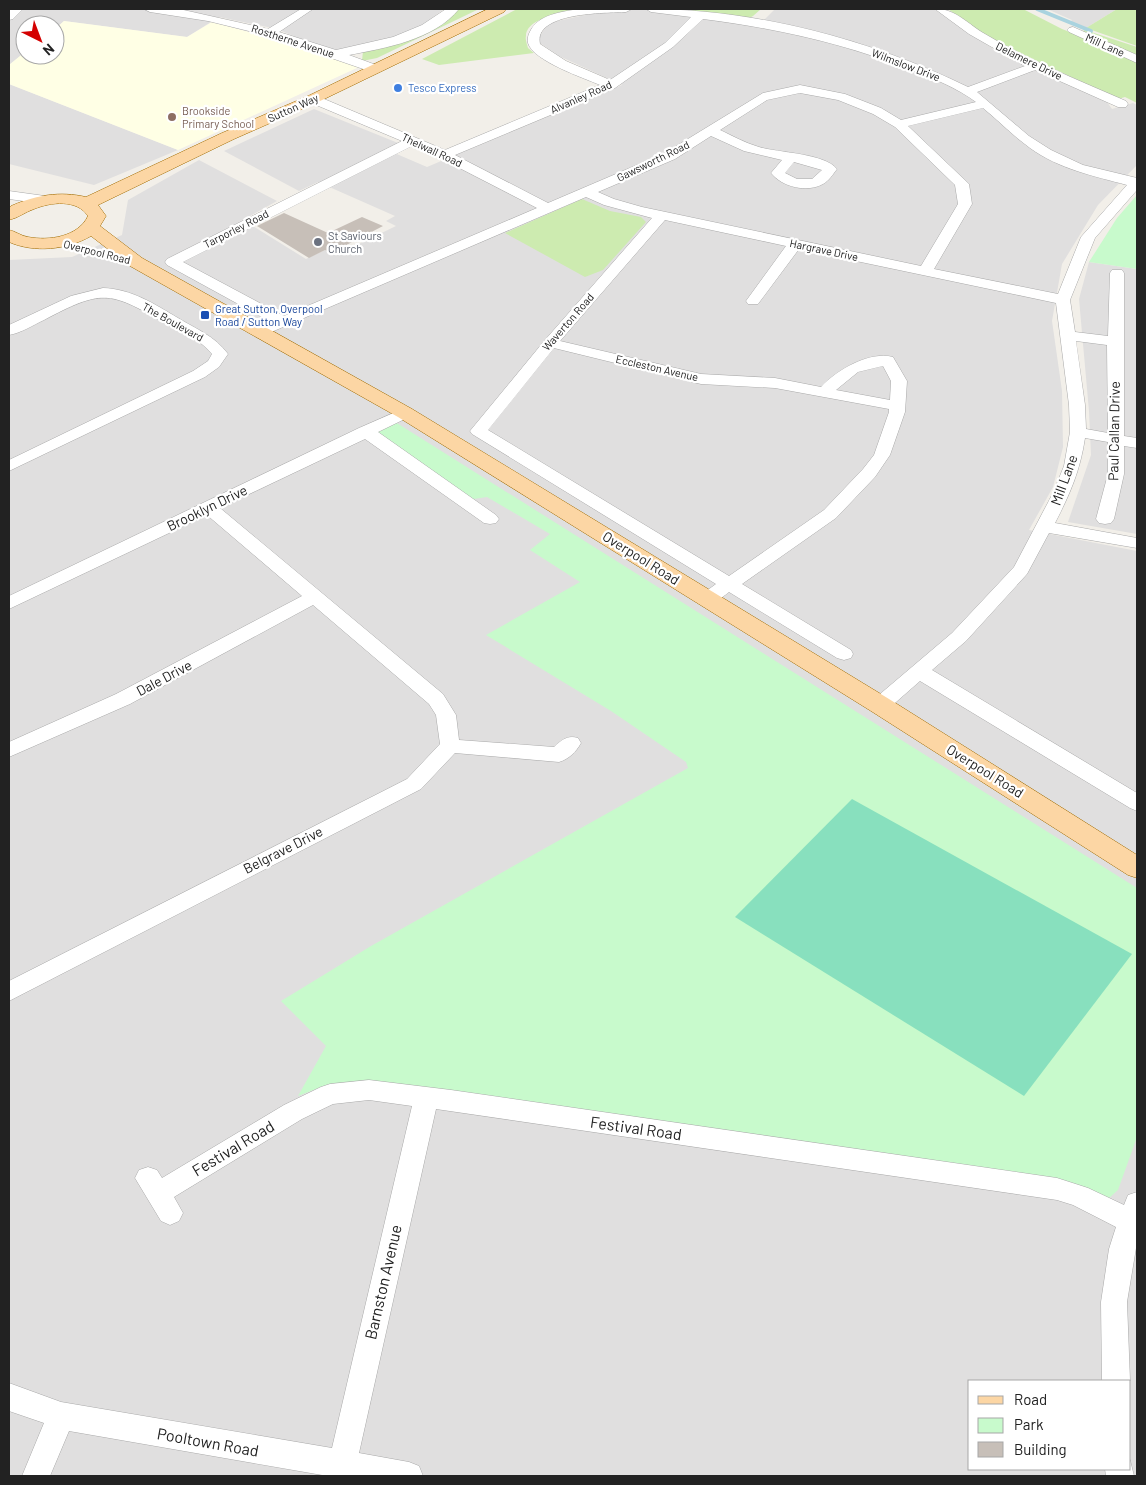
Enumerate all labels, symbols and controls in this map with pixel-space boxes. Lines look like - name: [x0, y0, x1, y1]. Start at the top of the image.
- north arrow: [15, 15, 65, 65]
- street label: Rostherne Avenue: [250, 21, 336, 60]
- street label: Mill Lane: [1084, 30, 1127, 59]
- street label: Delamere Drive: [994, 39, 1065, 82]
- text: N: [40, 41, 58, 59]
- street label: Wilmslow Drive: [870, 46, 942, 84]
- street label: Alvanley Road: [548, 77, 613, 116]
- place label: Tesco Express: [408, 81, 477, 94]
- marker: Tesco Express: [392, 82, 404, 94]
- street label: Sutton Way: [265, 91, 320, 124]
- place label: Brookside Primary School: [182, 104, 254, 130]
- marker: Brookside Primary School: [166, 111, 178, 123]
- street label: Thelwall Road: [400, 130, 465, 169]
- street label: Gawsworth Road: [614, 137, 691, 184]
- street label: Tarporley Road: [201, 207, 271, 251]
- place label: St Saviours Church: [328, 229, 382, 255]
- marker: St Saviours Church: [312, 236, 324, 248]
- street label: Hargrave Drive: [789, 236, 860, 263]
- street label: Overpool Road: [62, 237, 132, 266]
- street label: Waverton Road: [539, 290, 596, 353]
- street label: The Boulevard: [140, 299, 206, 344]
- place label: Great Sutton, Overpool Road / Sutton Way: [215, 302, 323, 328]
- marker: Great Sutton, Overpool Road / Sutton Way: [199, 309, 211, 321]
- street label: Eccleston Avenue: [614, 352, 700, 383]
- street label: Paul Callan Drive: [1104, 381, 1123, 481]
- street label: Mill Lane: [1047, 452, 1081, 508]
- street label: Brooklyn Drive: [164, 481, 250, 534]
- street label: Overpool Road: [600, 527, 683, 588]
- street label: Dale Drive: [133, 656, 194, 699]
- street label: Overpool Road: [944, 740, 1027, 801]
- street label: Belgrave Drive: [240, 822, 325, 877]
- street label: Festival Road: [589, 1112, 683, 1143]
- street label: Festival Road: [188, 1116, 277, 1179]
- street label: Barnston Avenue: [360, 1223, 405, 1341]
- legend: [968, 1380, 1131, 1470]
- text: Road: [1014, 1390, 1047, 1408]
- text: Park: [1014, 1415, 1044, 1433]
- street label: Pooltown Road: [156, 1423, 260, 1460]
- text: Building: [1014, 1440, 1067, 1458]

